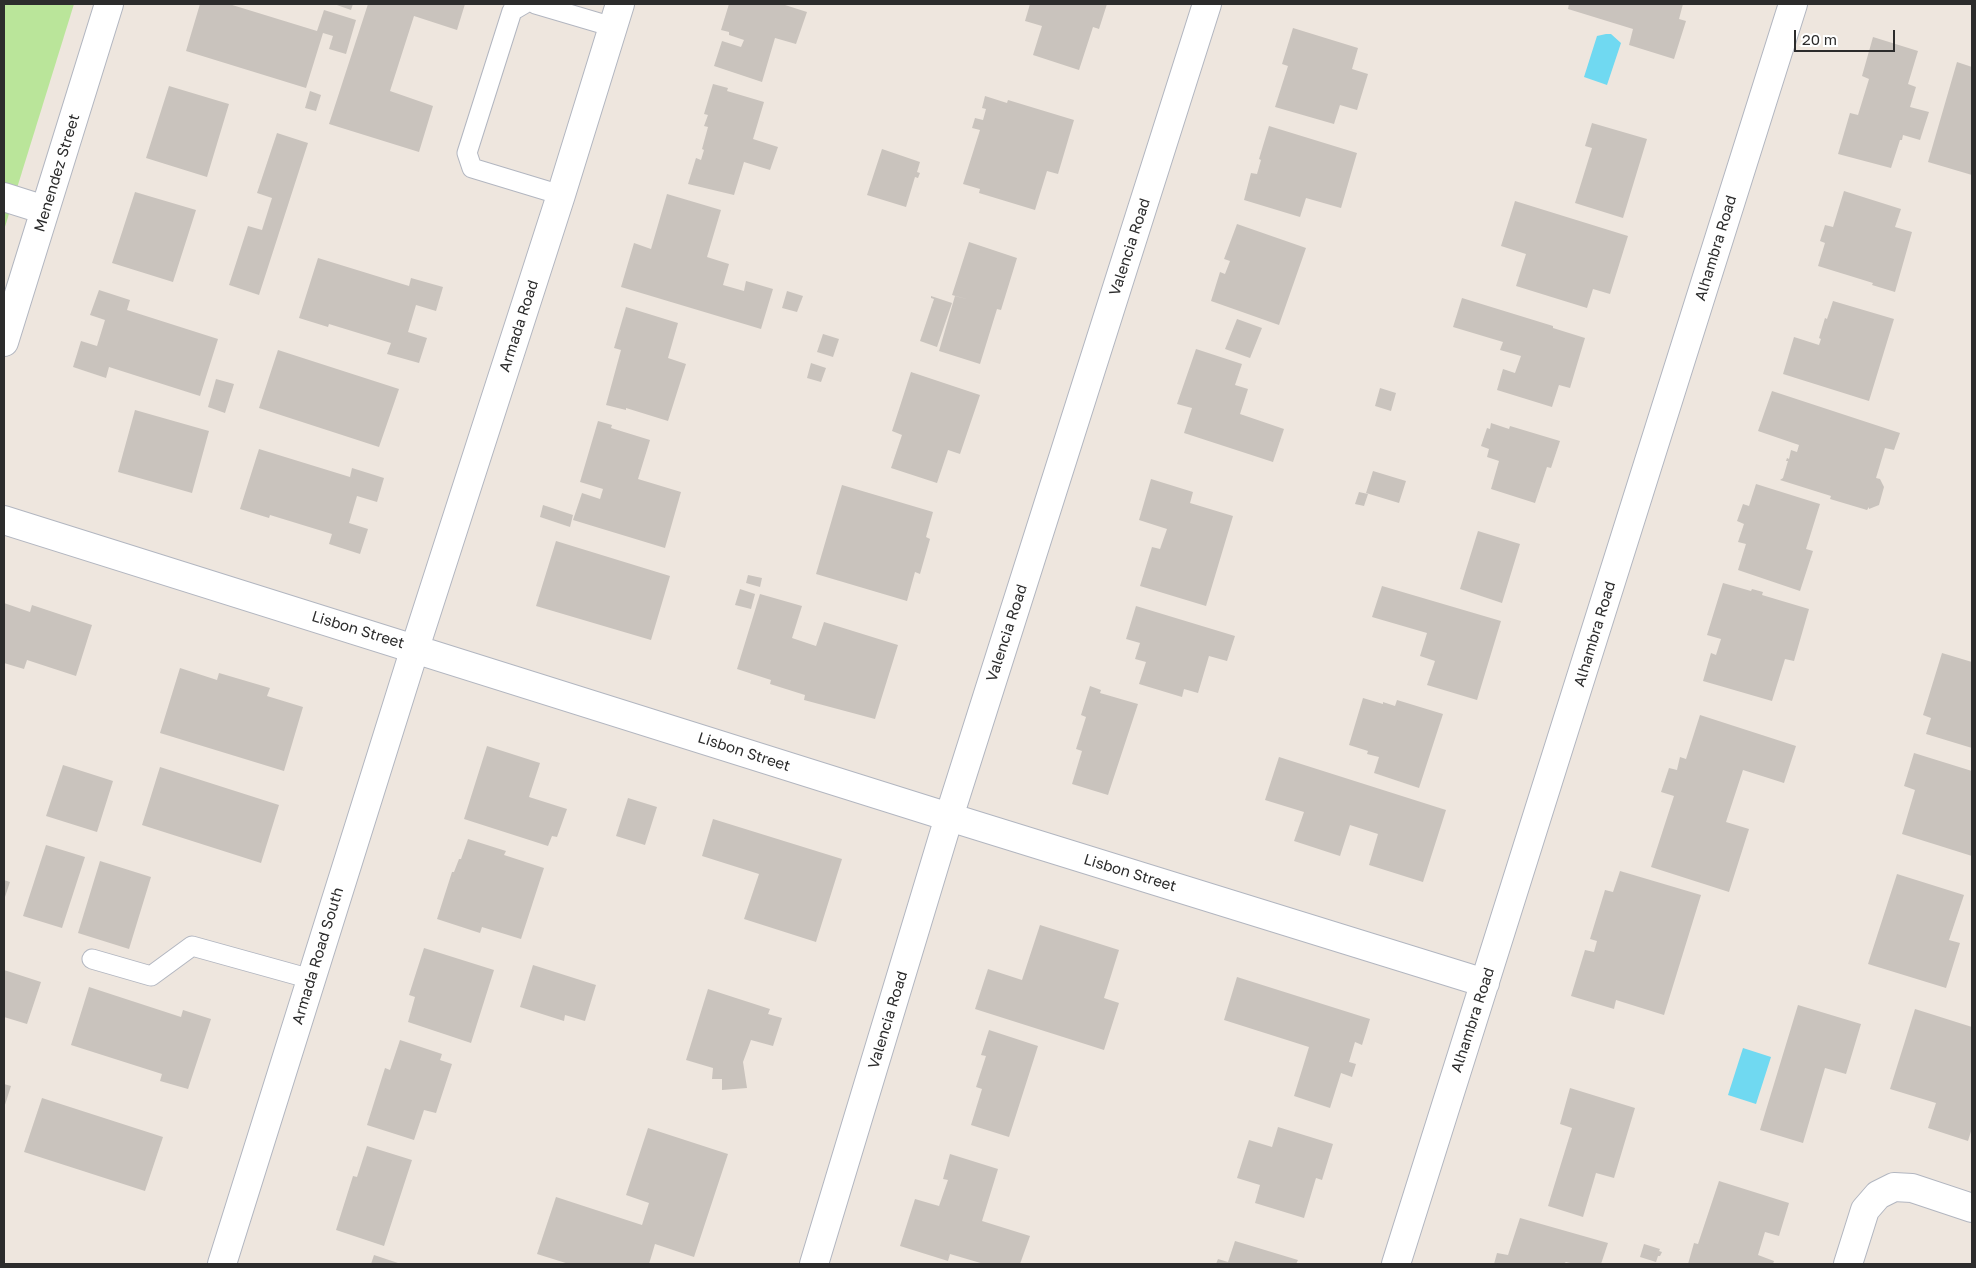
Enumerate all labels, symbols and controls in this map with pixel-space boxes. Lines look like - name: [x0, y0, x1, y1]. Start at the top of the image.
- scale bar: [1796, 20, 1897, 52]
- text: 20 m: [1802, 30, 1837, 48]
- street label: Menendez Street: [30, 112, 84, 234]
- street label: Alhambra Road: [1691, 193, 1741, 303]
- street label: Valencia Road: [1106, 196, 1154, 298]
- street label: Armada Road: [496, 278, 542, 374]
- street label: Alhambra Road: [1570, 579, 1620, 689]
- street label: Valencia Road: [983, 582, 1031, 684]
- street label: Lisbon Street: [309, 607, 407, 653]
- street label: Lisbon Street: [696, 729, 792, 775]
- street label: Lisbon Street: [1081, 850, 1179, 896]
- street label: Armada Road South: [289, 885, 347, 1027]
- street label: Alhambra Road: [1448, 965, 1498, 1075]
- street label: Valencia Road: [865, 969, 911, 1071]

